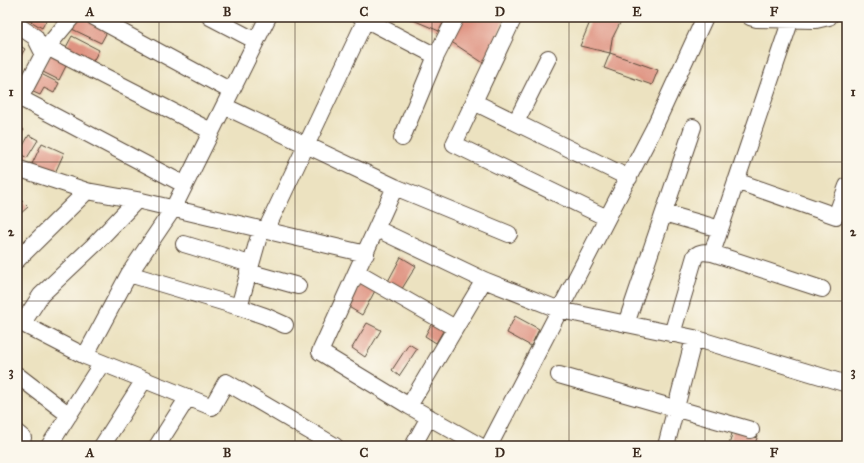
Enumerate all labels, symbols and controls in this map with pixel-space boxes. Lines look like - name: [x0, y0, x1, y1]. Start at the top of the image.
- text: A: [85, 4, 95, 20]
- text: B: [223, 4, 232, 20]
- text: C: [360, 4, 369, 20]
- text: D: [495, 4, 505, 20]
- text: E: [632, 4, 642, 20]
- text: F: [770, 4, 779, 20]
- text: 1: [8, 84, 14, 100]
- text: 1: [850, 84, 856, 100]
- text: 2: [8, 224, 15, 240]
- text: 2: [850, 224, 857, 240]
- text: 3: [8, 364, 14, 380]
- text: 3: [850, 364, 856, 380]
- text: A: [85, 445, 95, 461]
- text: B: [223, 445, 232, 461]
- text: C: [360, 445, 369, 461]
- text: D: [495, 445, 505, 461]
- text: E: [632, 445, 642, 461]
- text: F: [770, 445, 779, 461]

